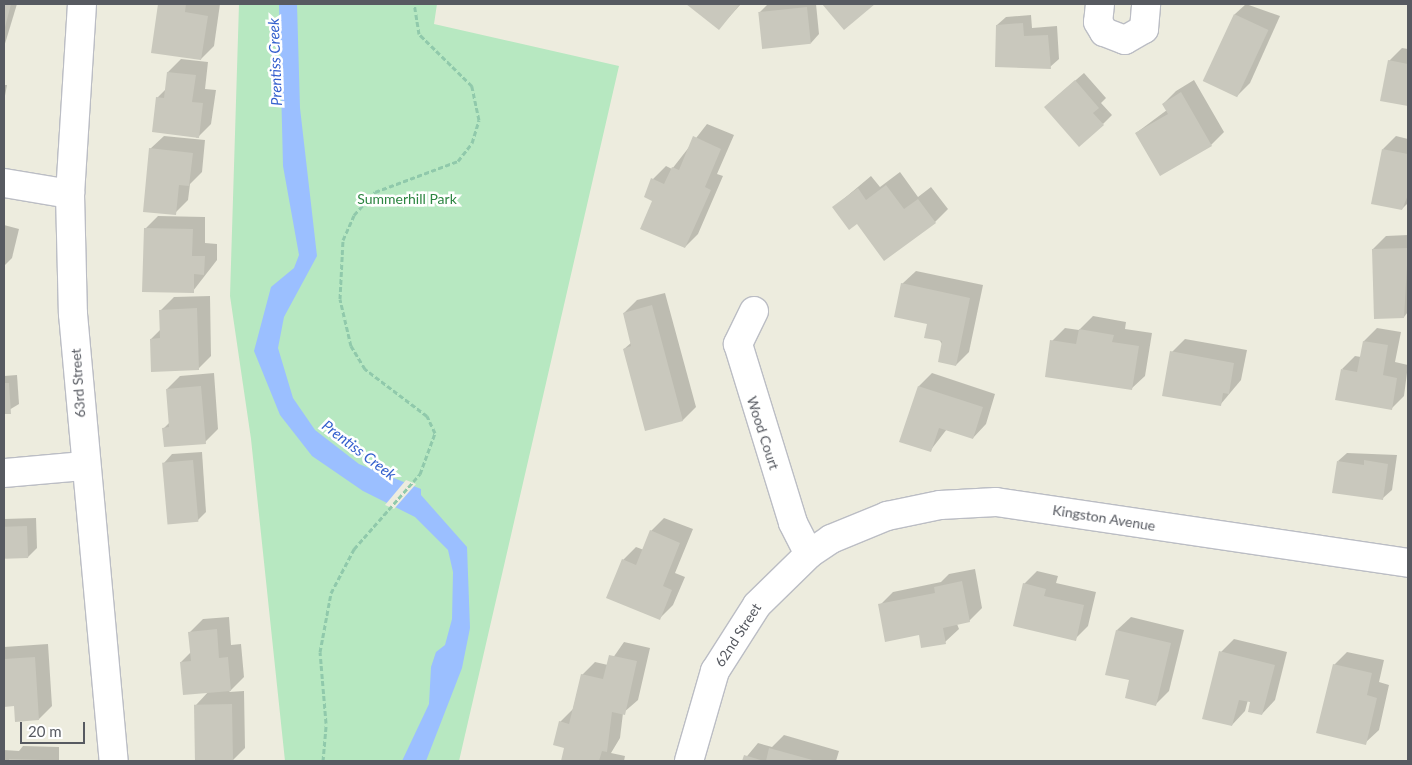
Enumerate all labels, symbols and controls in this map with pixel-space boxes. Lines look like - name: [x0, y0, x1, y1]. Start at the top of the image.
- water label: Prentiss Creek: [264, 18, 286, 106]
- park label: Summerhill Park: [357, 191, 457, 207]
- street label: 63rd Street: [67, 348, 89, 418]
- street label: Wood Court: [743, 394, 783, 472]
- water label: Prentiss Creek: [318, 416, 400, 484]
- street label: Kingston Avenue: [1051, 502, 1157, 534]
- street label: 62nd Street: [711, 600, 765, 670]
- scale bar: [22, 712, 88, 744]
- text: 20 m: [28, 722, 62, 740]

